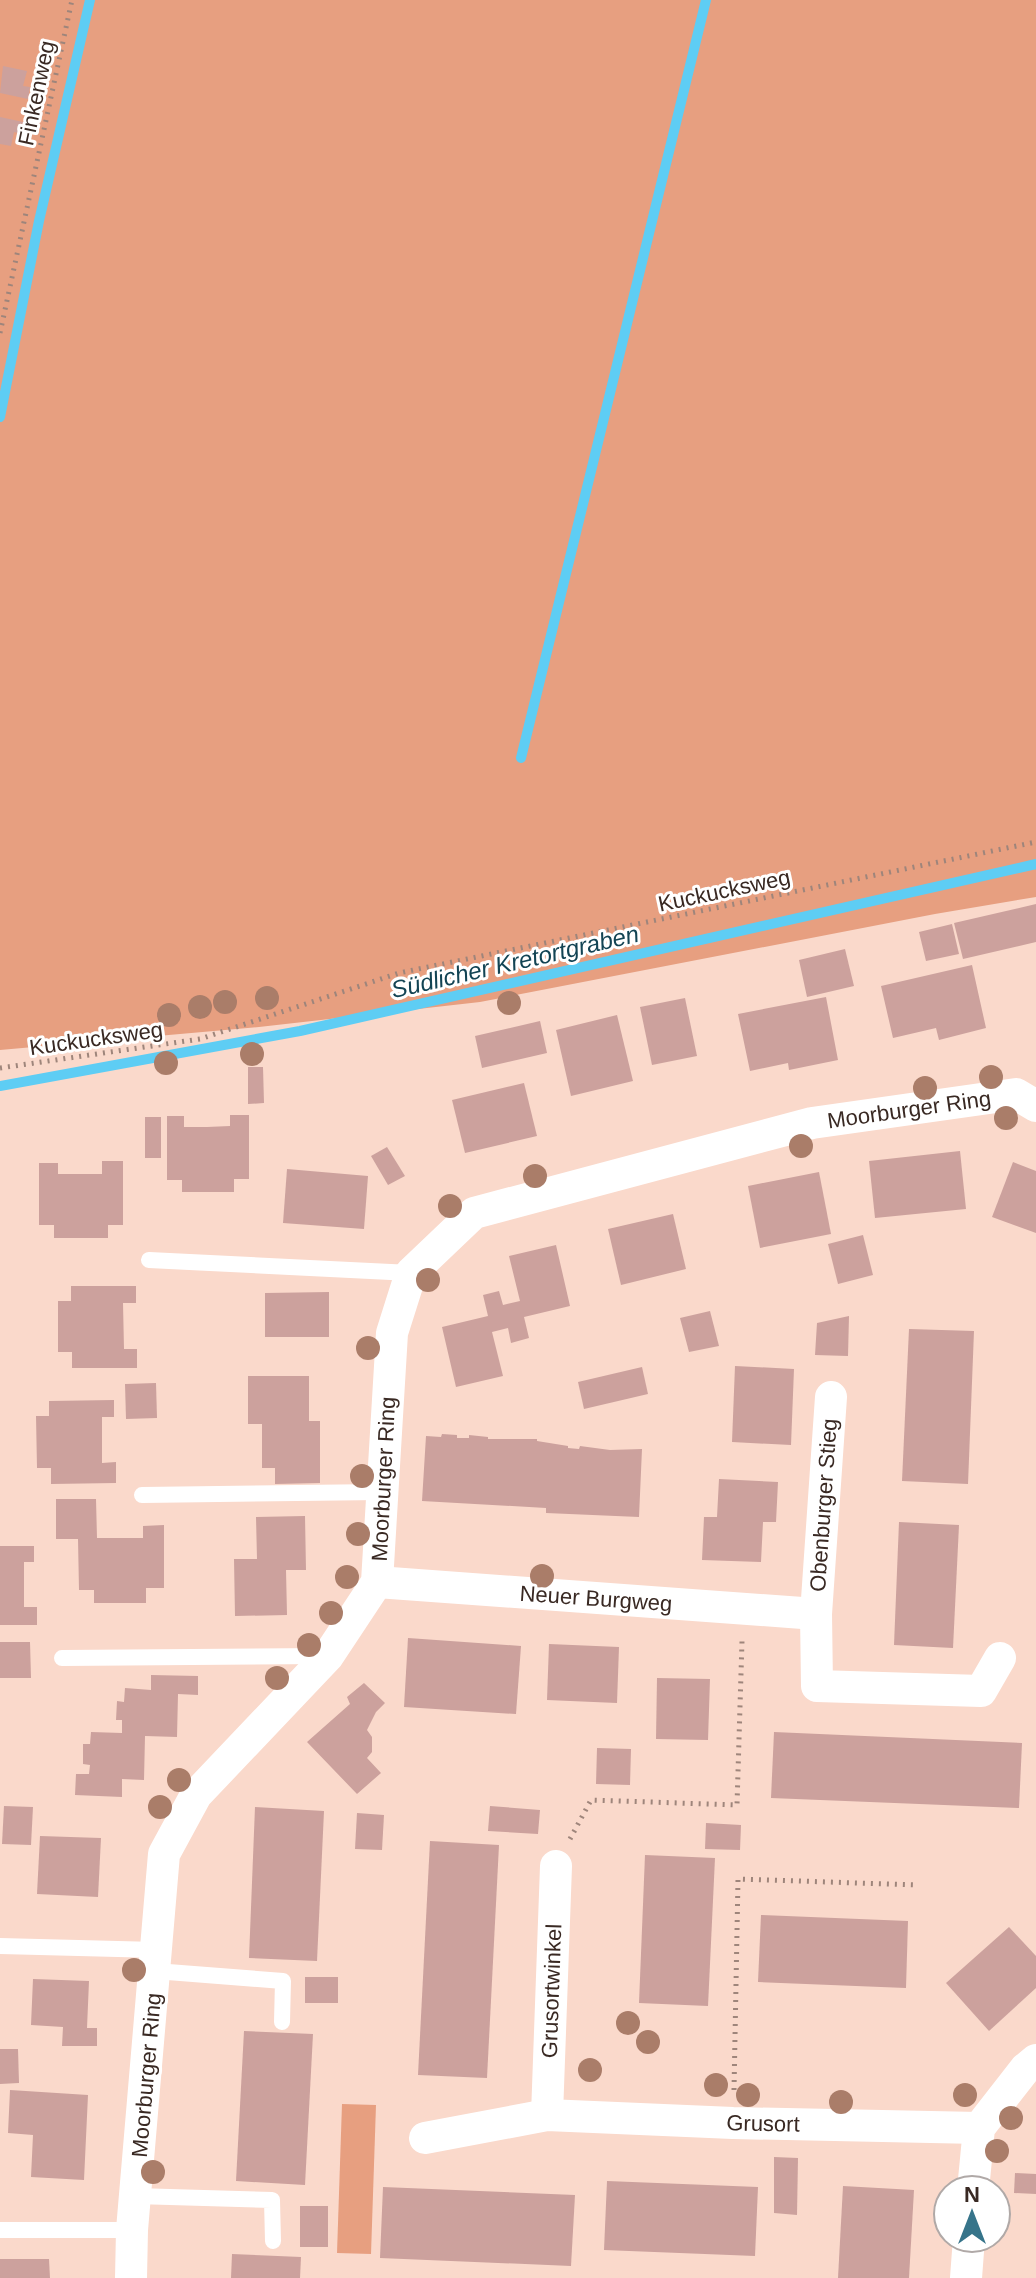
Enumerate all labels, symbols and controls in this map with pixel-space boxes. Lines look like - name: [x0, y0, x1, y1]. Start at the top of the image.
- street label: Finkenweg: [13, 38, 60, 148]
- street label: Kuckucksweg: [656, 864, 792, 917]
- water label: Südlicher Kretortgraben: [388, 920, 641, 1003]
- street label: Kuckucksweg: [28, 1017, 164, 1060]
- street label: Moorburger Ring: [826, 1086, 993, 1133]
- street label: Moorburger Ring: [367, 1396, 400, 1562]
- street label: Obenburger Stieg: [805, 1418, 842, 1593]
- street label: Neuer Burgweg: [519, 1581, 673, 1616]
- street label: Grusortwinkel: [537, 1923, 566, 2059]
- street label: Moorburger Ring: [127, 1992, 166, 2158]
- street label: Grusort: [726, 2110, 800, 2137]
- north arrow: [932, 2174, 1012, 2254]
- text: N: [964, 2182, 980, 2207]

